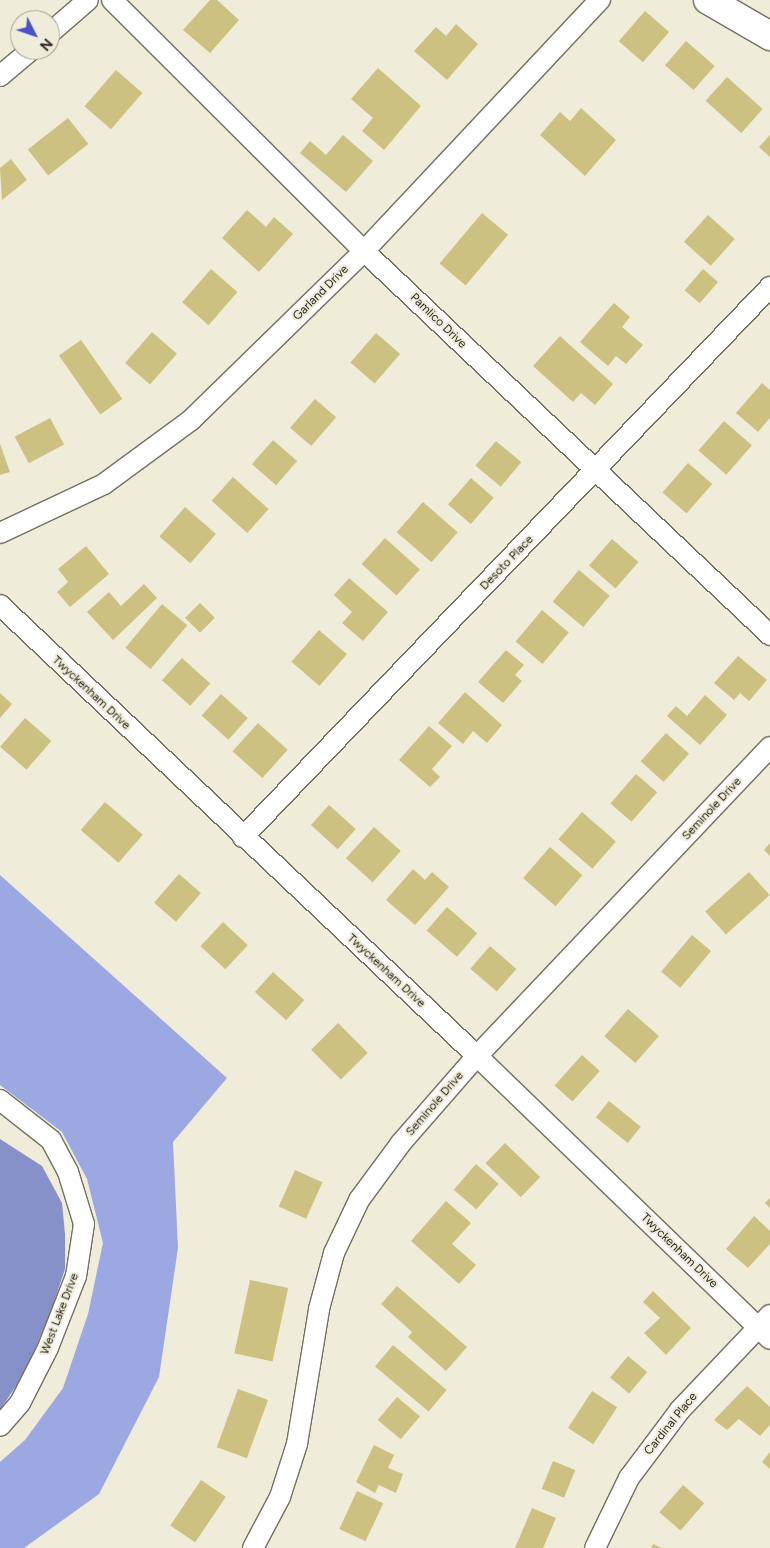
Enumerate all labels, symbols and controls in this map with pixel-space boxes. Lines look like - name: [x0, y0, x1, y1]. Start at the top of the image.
- north arrow: [10, 10, 60, 60]
- text: N: [36, 35, 56, 54]
- street label: Garland Drive: [290, 262, 352, 324]
- street label: Pamlico Drive: [407, 291, 469, 351]
- street label: Desoto Place: [477, 533, 537, 593]
- street label: Twyckenham Drive: [49, 653, 133, 733]
- street label: Seminole Drive: [679, 775, 745, 843]
- street label: Twyckenham Drive: [344, 931, 428, 1011]
- street label: Seminole Drive: [403, 1069, 467, 1139]
- street label: Twyckenham Drive: [638, 1211, 720, 1291]
- street label: West Lake Drive: [38, 1271, 82, 1357]
- street label: Cardinal Place: [642, 1390, 700, 1458]

